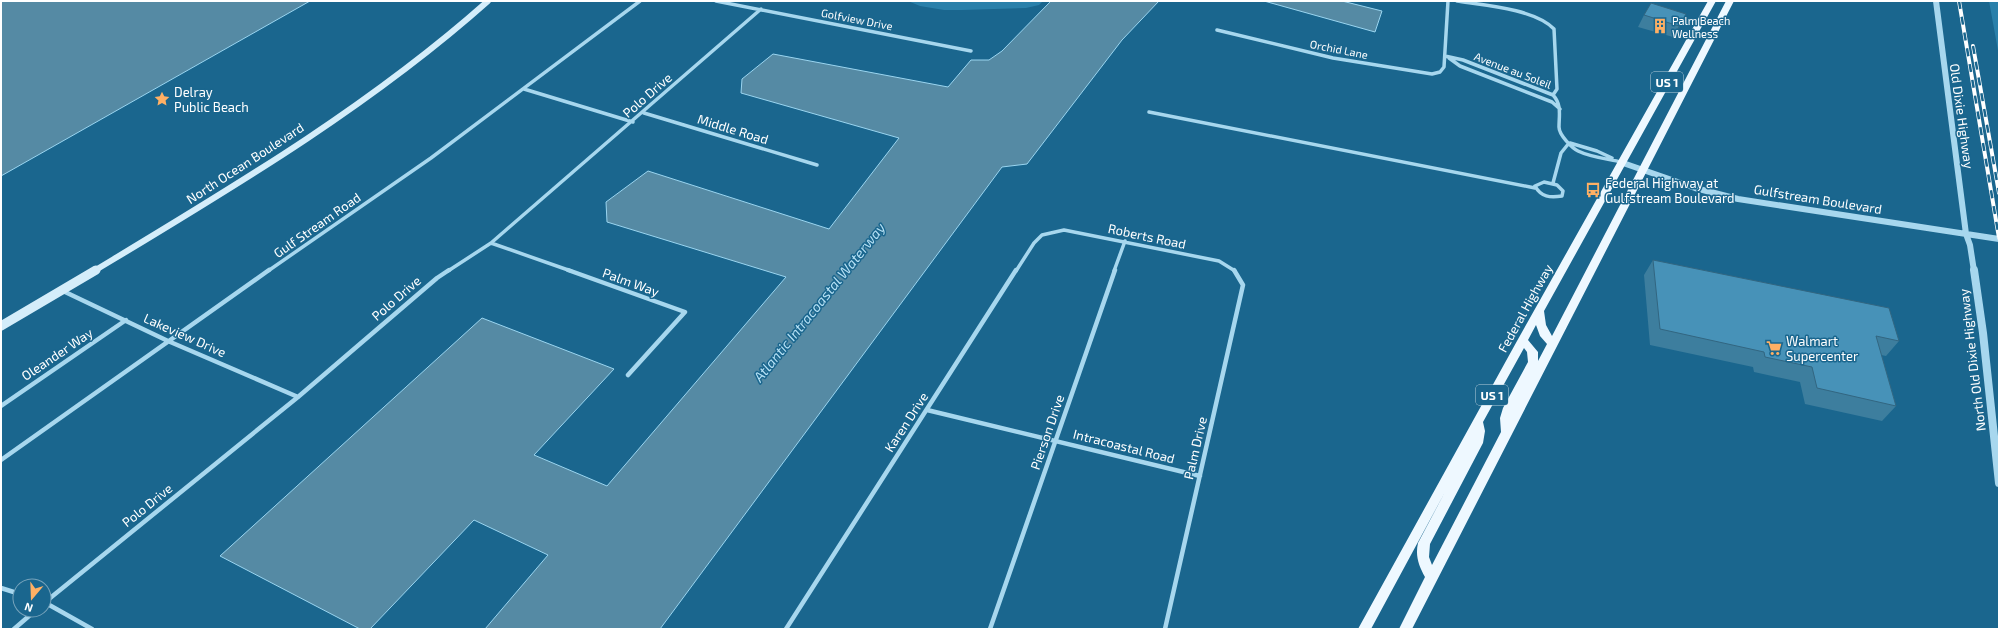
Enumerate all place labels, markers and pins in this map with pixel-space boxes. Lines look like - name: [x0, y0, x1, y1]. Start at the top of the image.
- place label: Palm Beach Wellness: [1672, 14, 1730, 40]
- building icon: Palm Beach Wellness: [1651, 17, 1669, 35]
- place label: Delray Public Beach: [174, 84, 249, 115]
- place icon: Delray Public Beach: [153, 90, 171, 108]
- place label: Federal Highway at Gulfstream Boulevard: [1605, 175, 1734, 206]
- bus stop icon: Federal Highway at Gulfstream Boulevard: [1584, 181, 1602, 199]
- place label: Walmart Supercenter: [1786, 333, 1858, 364]
- supermarket icon: Walmart Supercenter: [1765, 339, 1783, 357]

